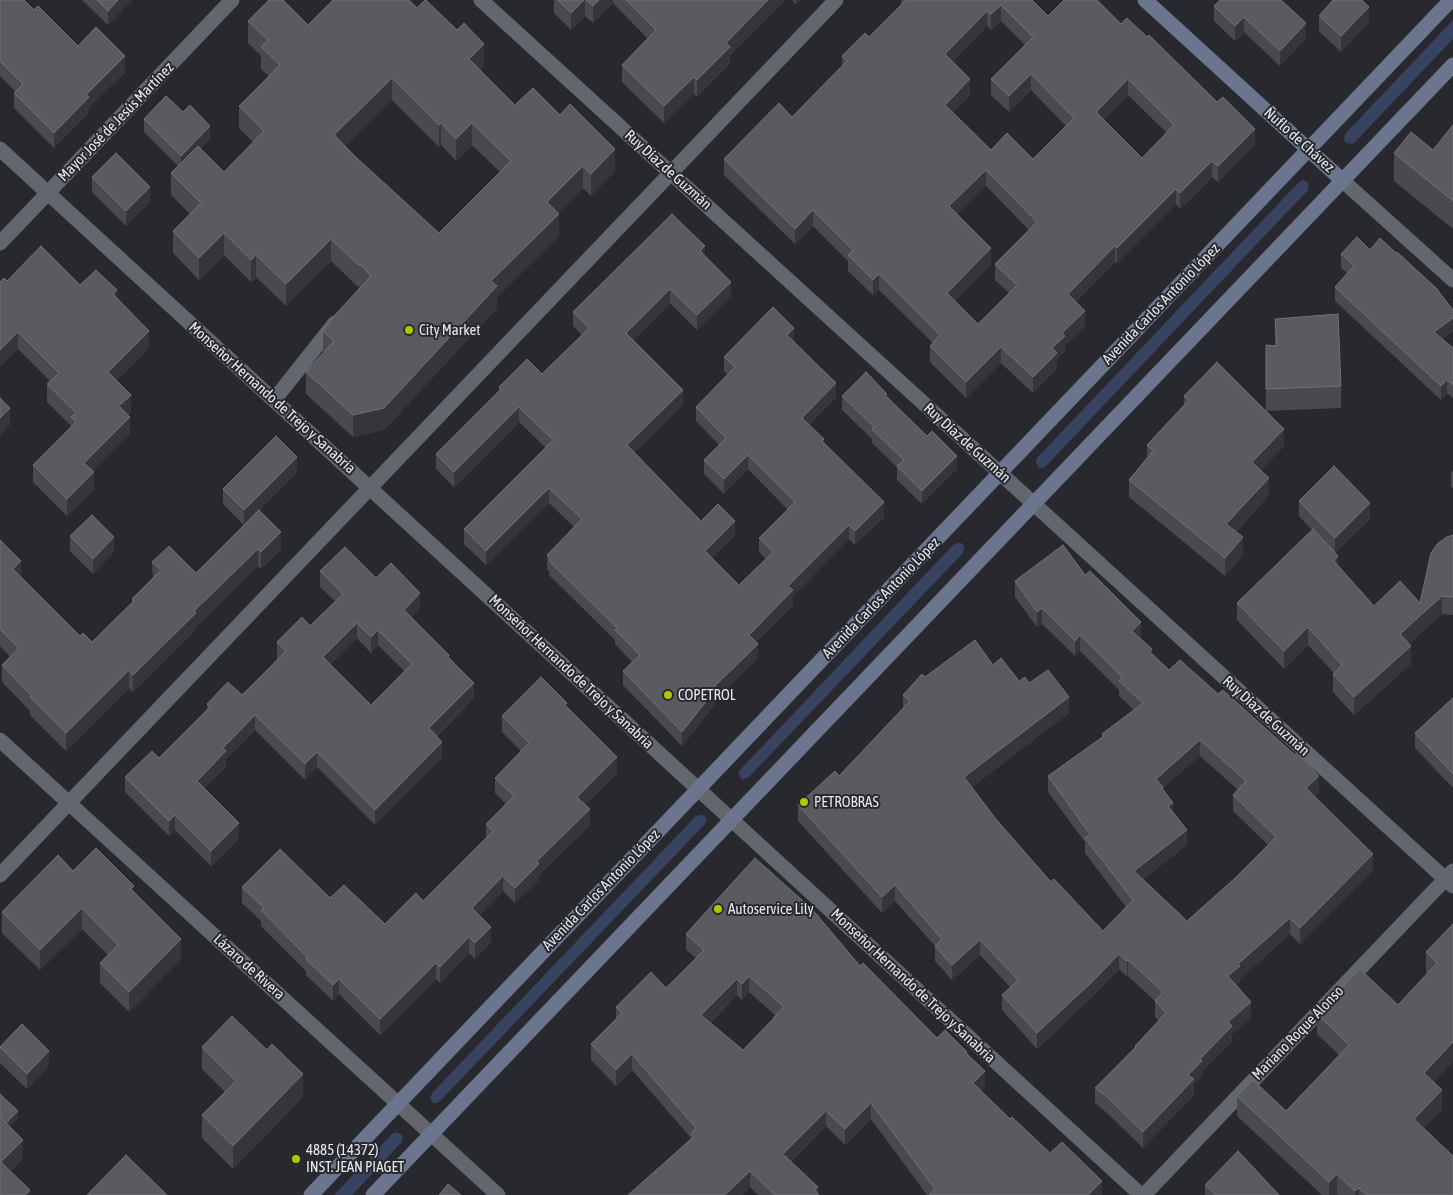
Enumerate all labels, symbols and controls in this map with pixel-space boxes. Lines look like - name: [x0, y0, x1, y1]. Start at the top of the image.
- street label: Mayor José de Jesús Martínez: [54, 59, 178, 185]
- street label: Ñuflo de Chávez: [1260, 104, 1338, 176]
- street label: Ruy Díaz de Guzmán: [621, 126, 715, 214]
- street label: Avenida Carlos Antonio López: [1099, 240, 1223, 368]
- street label: Monseñor Hernando de Trejo y Sanabria: [185, 318, 359, 478]
- place label: City Market: [419, 321, 481, 339]
- marker: City Market: [403, 324, 415, 336]
- street label: Ruy Díaz de Guzmán: [920, 399, 1014, 487]
- street label: Avenida Carlos Antonio López: [819, 534, 943, 662]
- street label: Monseñor Hernando de Trejo y Sanabria: [485, 591, 657, 753]
- street label: Ruy Díaz de Guzmán: [1219, 672, 1313, 760]
- place label: COPETROL: [678, 686, 735, 704]
- marker: COPETROL: [662, 689, 674, 701]
- place label: PETROBRAS: [814, 793, 879, 811]
- marker: PETROBRAS: [798, 796, 810, 808]
- street label: Avenida Carlos Antonio López: [539, 826, 663, 954]
- place label: Autoservice Lily: [728, 900, 814, 918]
- marker: Autoservice Lily: [712, 903, 724, 915]
- street label: Monseñor Hernando de Trejo y Sanabria: [827, 905, 999, 1067]
- street label: Lázaro de Rivera: [210, 930, 288, 1004]
- street label: Mariano Roque Alonso: [1249, 982, 1347, 1084]
- place label: 4885 (14372) INST. JEAN PIAGET: [306, 1141, 404, 1176]
- marker: 4885 (14372) INST. JEAN PIAGET: [290, 1153, 302, 1165]

